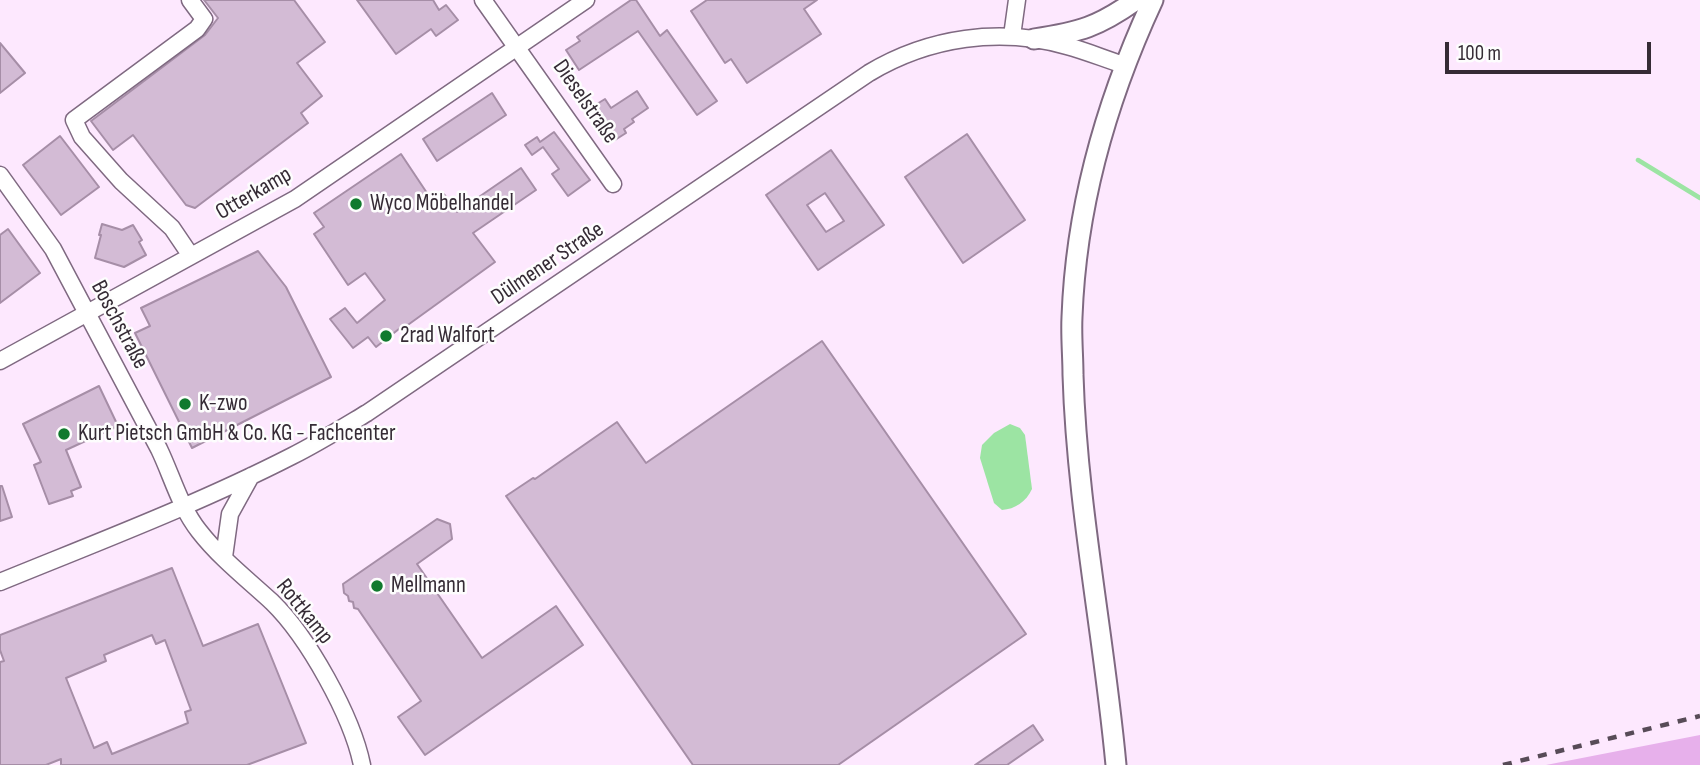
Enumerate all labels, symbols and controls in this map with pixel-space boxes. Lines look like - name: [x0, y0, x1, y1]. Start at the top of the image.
- scale bar: [1448, 28, 1654, 72]
- text: 100 m: [1458, 41, 1501, 66]
- street label: Dieselstraße: [546, 55, 624, 149]
- street label: Otterkamp: [211, 161, 297, 227]
- place label: Wyco Möbelhandel: [370, 190, 514, 218]
- marker: Wyco Möbelhandel: [348, 196, 364, 212]
- street label: Dülmener Straße: [487, 216, 609, 312]
- street label: Boschstraße: [84, 276, 154, 374]
- place label: 2rad Walfort: [400, 322, 495, 350]
- marker: 2rad Walfort: [378, 328, 394, 344]
- place label: K-zwo: [199, 390, 248, 418]
- marker: K-zwo: [177, 396, 193, 412]
- place label: Kurt Pietsch GmbH & Co. KG - Fachcenter: [78, 420, 396, 448]
- marker: Kurt Pietsch GmbH & Co. KG - Fachcenter: [56, 426, 72, 442]
- place label: Mellmann: [391, 572, 466, 600]
- street label: Rottkamp: [269, 574, 339, 650]
- marker: Mellmann: [369, 578, 385, 594]

